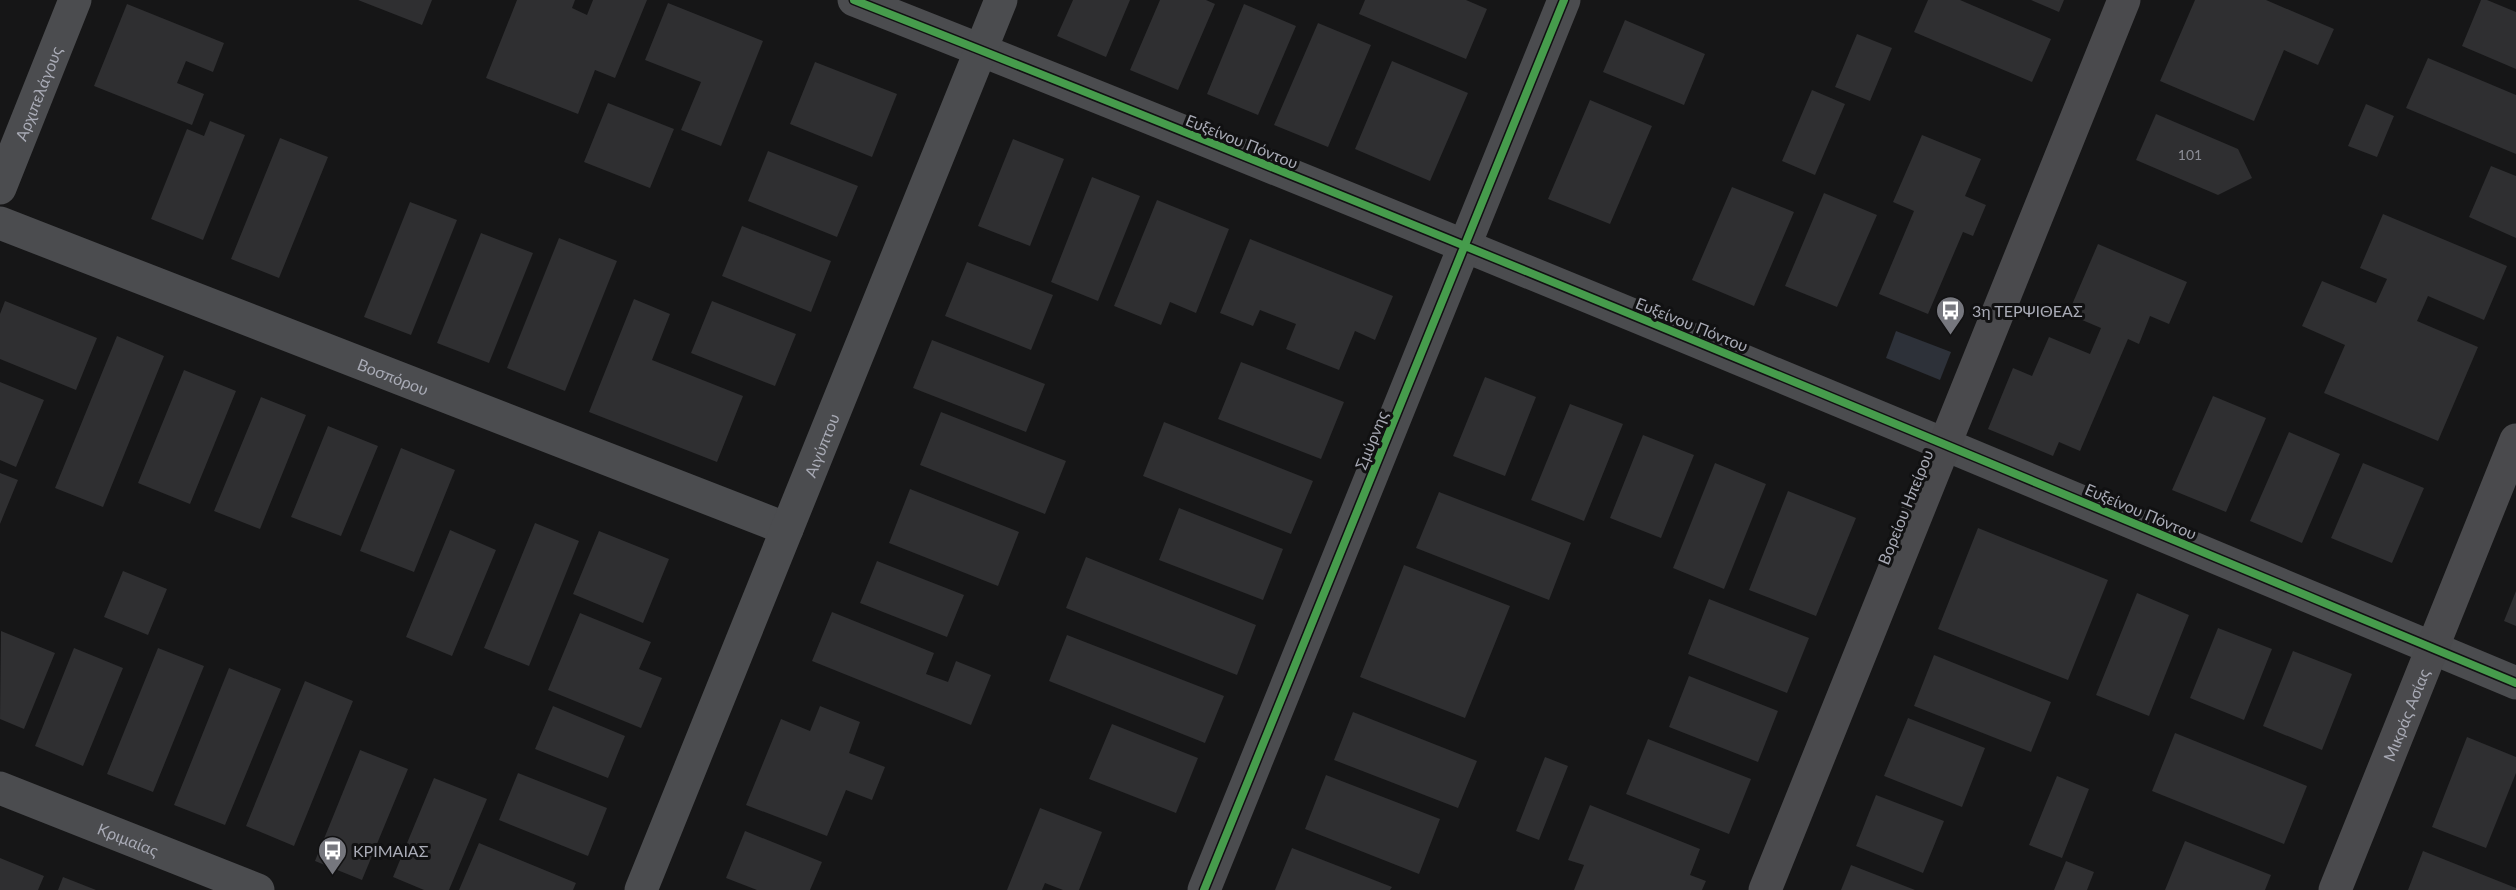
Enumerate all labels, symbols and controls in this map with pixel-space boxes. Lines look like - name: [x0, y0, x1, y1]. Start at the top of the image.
- street label: Αρχιπελάγους: [10, 43, 65, 143]
- street label: Ευξείνου Πόντου: [1183, 110, 1301, 173]
- house number: 101: [2178, 146, 2202, 163]
- street label: Ευξείνου Πόντου: [1633, 293, 1751, 356]
- bus stop icon: 3η ΤΕΡΨΙΘΕΑΣ: [1935, 294, 1967, 336]
- place label: 3η ΤΕΡΨΙΘΕΑΣ: [1972, 301, 2083, 320]
- street label: Βοσπόρου: [355, 354, 431, 398]
- street label: Σμύρνης: [1351, 407, 1392, 472]
- street label: Αιγύπτου: [800, 410, 842, 480]
- street label: Βορείου Ηπείρου: [1873, 447, 1937, 567]
- street label: Ευξείνου Πόντου: [2082, 479, 2200, 544]
- street label: Μικράς Ασίας: [2378, 665, 2433, 764]
- street label: Κριμαίας: [95, 818, 162, 860]
- bus stop icon: ΚΡΙΜΑΙΑΣ: [316, 834, 348, 876]
- place label: ΚΡΙΜΑΙΑΣ: [353, 841, 429, 860]

